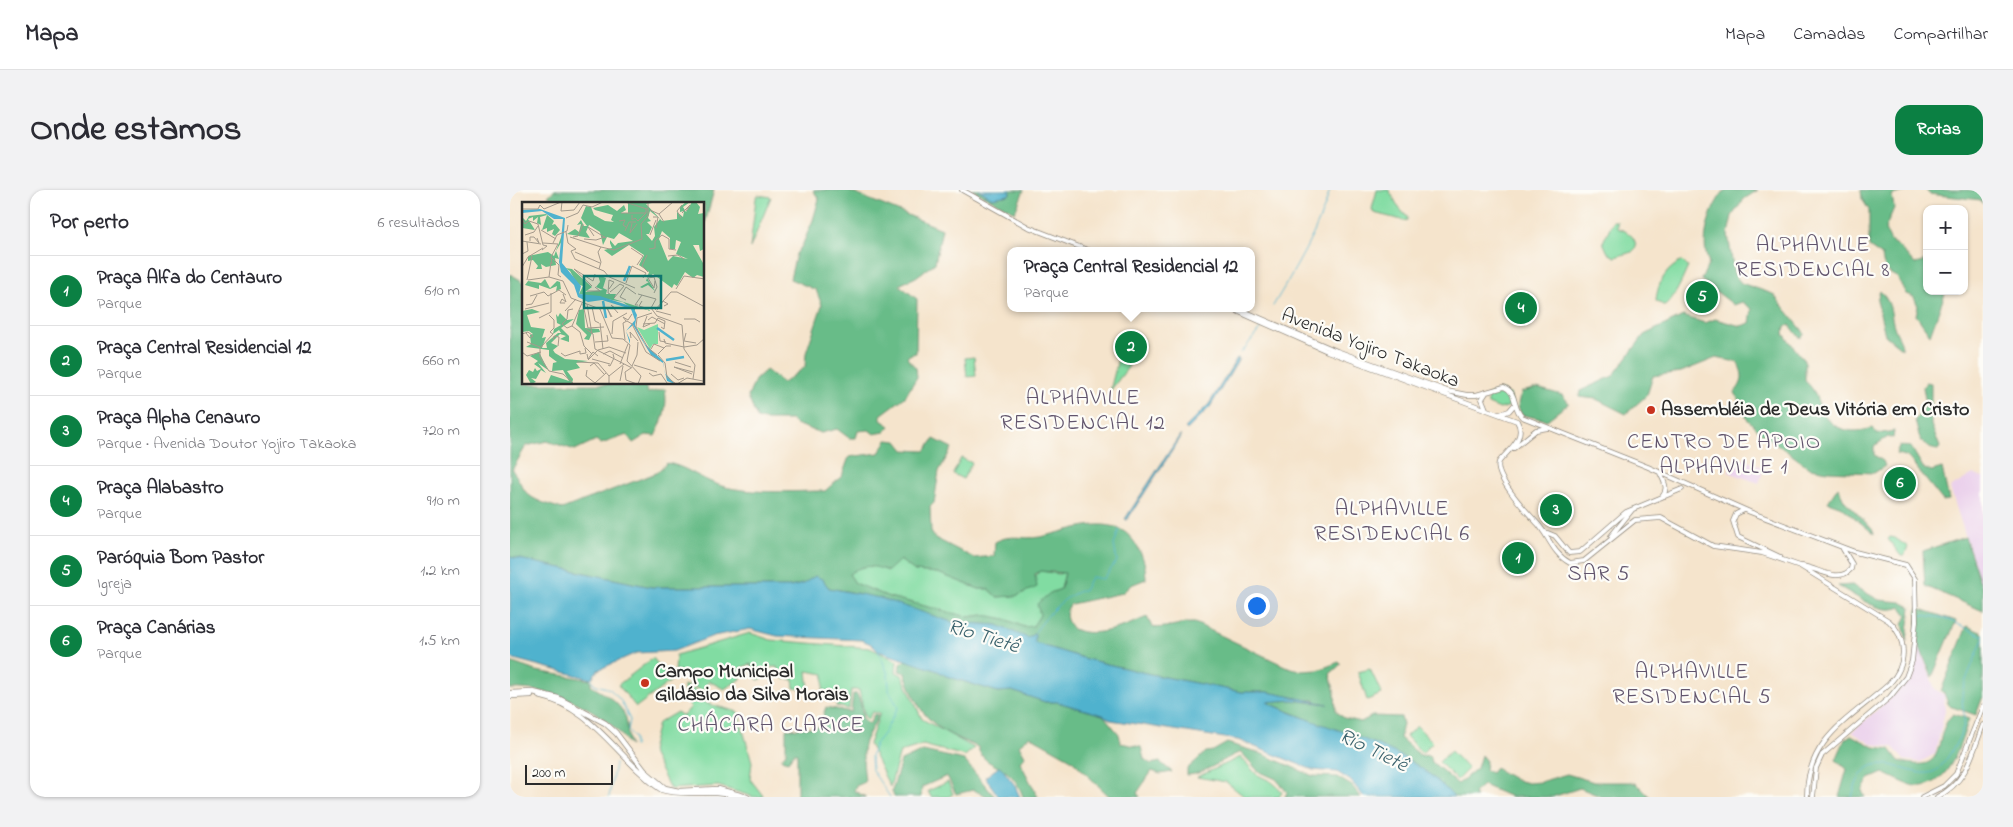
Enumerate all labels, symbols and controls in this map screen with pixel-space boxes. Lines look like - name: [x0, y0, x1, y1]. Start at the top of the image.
- text: Mapa: [25, 17, 79, 52]
- text: Mapa: [1725, 22, 1765, 48]
- text: Camadas: [1793, 22, 1866, 48]
- text: Compartilhar: [1894, 22, 1988, 48]
- text: Onde estamos: [30, 105, 242, 156]
- button: Rotas: [1895, 105, 1983, 155]
- inset map: [522, 202, 705, 385]
- map controls: [1923, 205, 1968, 295]
- button: +: [1923, 205, 1968, 250]
- text: Por perto: [50, 208, 129, 238]
- text: 6 resultados: [377, 211, 460, 235]
- district label: ALPHAVILLE RESIDENCIAL 8: [1736, 230, 1890, 287]
- popup: [1007, 247, 1255, 312]
- button: −: [1923, 250, 1968, 295]
- text: Praça Central Residencial 12: [1024, 254, 1238, 281]
- text: Praça Alfa do Centauro: [97, 265, 282, 292]
- pin: 5: [1686, 278, 1718, 316]
- text: 1: [63, 279, 69, 303]
- text: 610 m: [425, 279, 460, 303]
- text: Parque: [1024, 281, 1069, 305]
- pin: 4: [1505, 289, 1537, 327]
- text: Parque: [97, 292, 142, 316]
- street label: Avenida Yojiro Takaoka: [1277, 302, 1463, 396]
- pin: 2: [1115, 328, 1147, 366]
- text: Praça Central Residencial 12: [97, 335, 311, 362]
- text: 2: [62, 349, 70, 373]
- text: 660 m: [423, 349, 460, 373]
- text: Parque: [97, 362, 142, 386]
- district label: ALPHAVILLE RESIDENCIAL 12: [1000, 383, 1166, 440]
- place label: Assembléia de Deus Vitória em Cristo: [1661, 396, 1970, 425]
- marker: Assembléia de Deus Vitória em Cristo: [1645, 404, 1657, 416]
- text: Praça Alpha Cenauro: [97, 405, 260, 432]
- text: 3: [63, 419, 69, 443]
- text: 720 m: [422, 419, 460, 443]
- district label: CENTRO DE APOIO ALPHAVILLE 1: [1627, 427, 1821, 484]
- text: Parque · Avenida Doutor Yojiro Takaoka: [97, 432, 356, 456]
- pin: 6: [1884, 464, 1916, 502]
- text: Praça Alabastro: [97, 475, 224, 502]
- text: 4: [63, 489, 69, 513]
- text: 910 m: [427, 489, 460, 513]
- pin: 3: [1540, 491, 1572, 529]
- district label: ALPHAVILLE RESIDENCIAL 6: [1314, 494, 1470, 551]
- text: Parque: [97, 502, 142, 526]
- pin: 1: [1502, 539, 1534, 577]
- text: Paróquia Bom Pastor: [97, 545, 264, 572]
- text: 5: [61, 559, 71, 583]
- text: 1.2 km: [420, 559, 460, 583]
- district label: SAR 5: [1568, 559, 1630, 591]
- text: Igreja: [97, 572, 132, 596]
- your location: [1244, 593, 1270, 619]
- water label: Rio Tietê: [944, 612, 1024, 663]
- text: Praça Canárias: [97, 615, 215, 642]
- text: 6: [62, 629, 70, 653]
- text: 1.5 km: [419, 629, 460, 653]
- text: Parque: [97, 642, 142, 666]
- district label: ALPHAVILLE RESIDENCIAL 5: [1612, 657, 1772, 714]
- place label: Campo Municipal Gildásio da Silva Morais: [655, 658, 849, 710]
- marker: Campo Municipal Gildásio da Silva Morais: [639, 677, 651, 689]
- district label: CHÁCARA CLARICE: [678, 710, 864, 742]
- water label: Rio Tietê: [1334, 721, 1414, 781]
- scale bar: [525, 762, 612, 785]
- text: 200 m: [532, 763, 565, 784]

